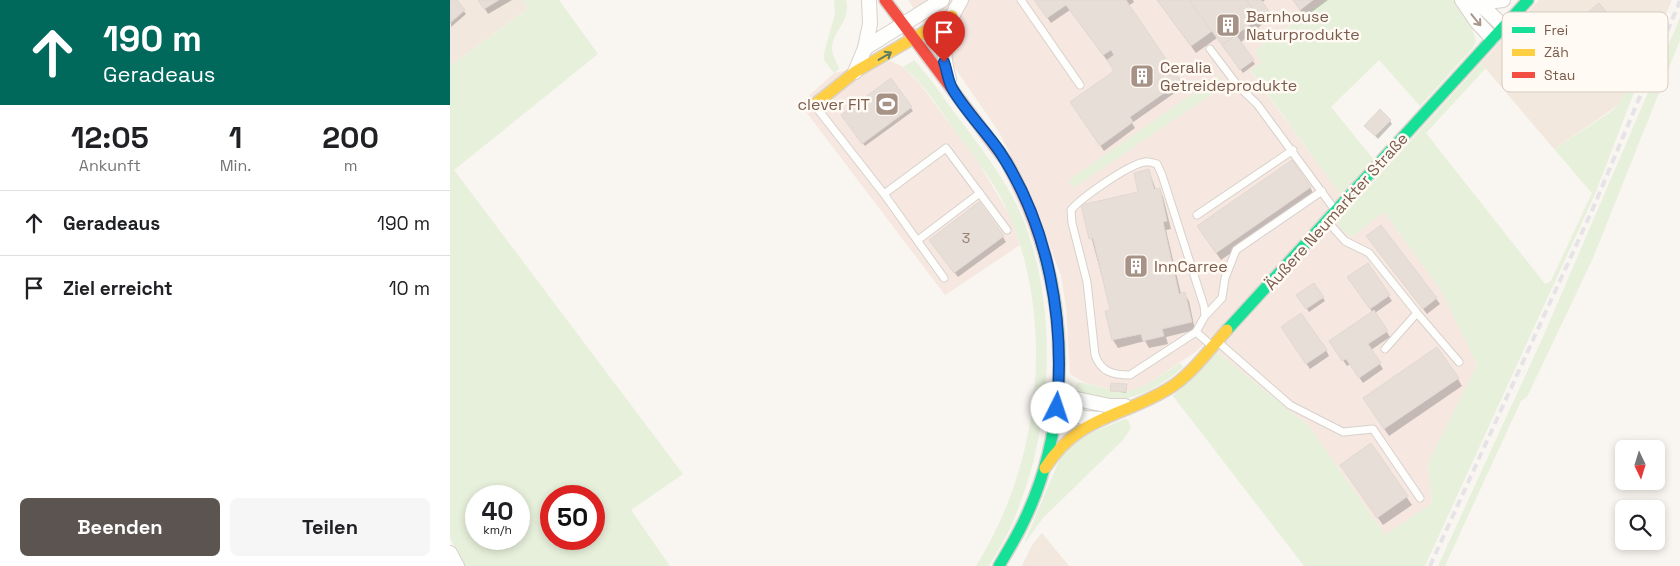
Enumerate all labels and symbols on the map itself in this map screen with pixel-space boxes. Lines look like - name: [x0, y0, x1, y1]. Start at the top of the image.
- place label: Barnhouse Naturprodukte: [1246, 6, 1360, 45]
- pin: [923, 11, 965, 62]
- building icon: Barnhouse Naturprodukte: [1215, 12, 1241, 38]
- legend: [1502, 12, 1668, 92]
- one-way arrow: [1470, 13, 1481, 26]
- text: Frei: [1544, 21, 1568, 39]
- text: Zäh: [1544, 43, 1569, 61]
- one-way arrow: [877, 51, 891, 61]
- place label: Ceralia Getreideprodukte: [1160, 57, 1297, 96]
- building icon: Ceralia Getreideprodukte: [1129, 63, 1155, 89]
- text: Stau: [1544, 66, 1575, 84]
- sports icon: clever FIT: [874, 91, 900, 117]
- place label: clever FIT: [798, 94, 870, 115]
- street label: Äußere Neumarkter Straße: [1260, 128, 1413, 294]
- house number: 3: [962, 229, 970, 247]
- building icon: InnCarree: [1123, 253, 1149, 279]
- place label: InnCarree: [1154, 256, 1228, 277]
- position arrow: [1030, 381, 1082, 433]
- north arrow: [1615, 440, 1665, 490]
- speed limit sign: 50: [540, 485, 605, 550]

